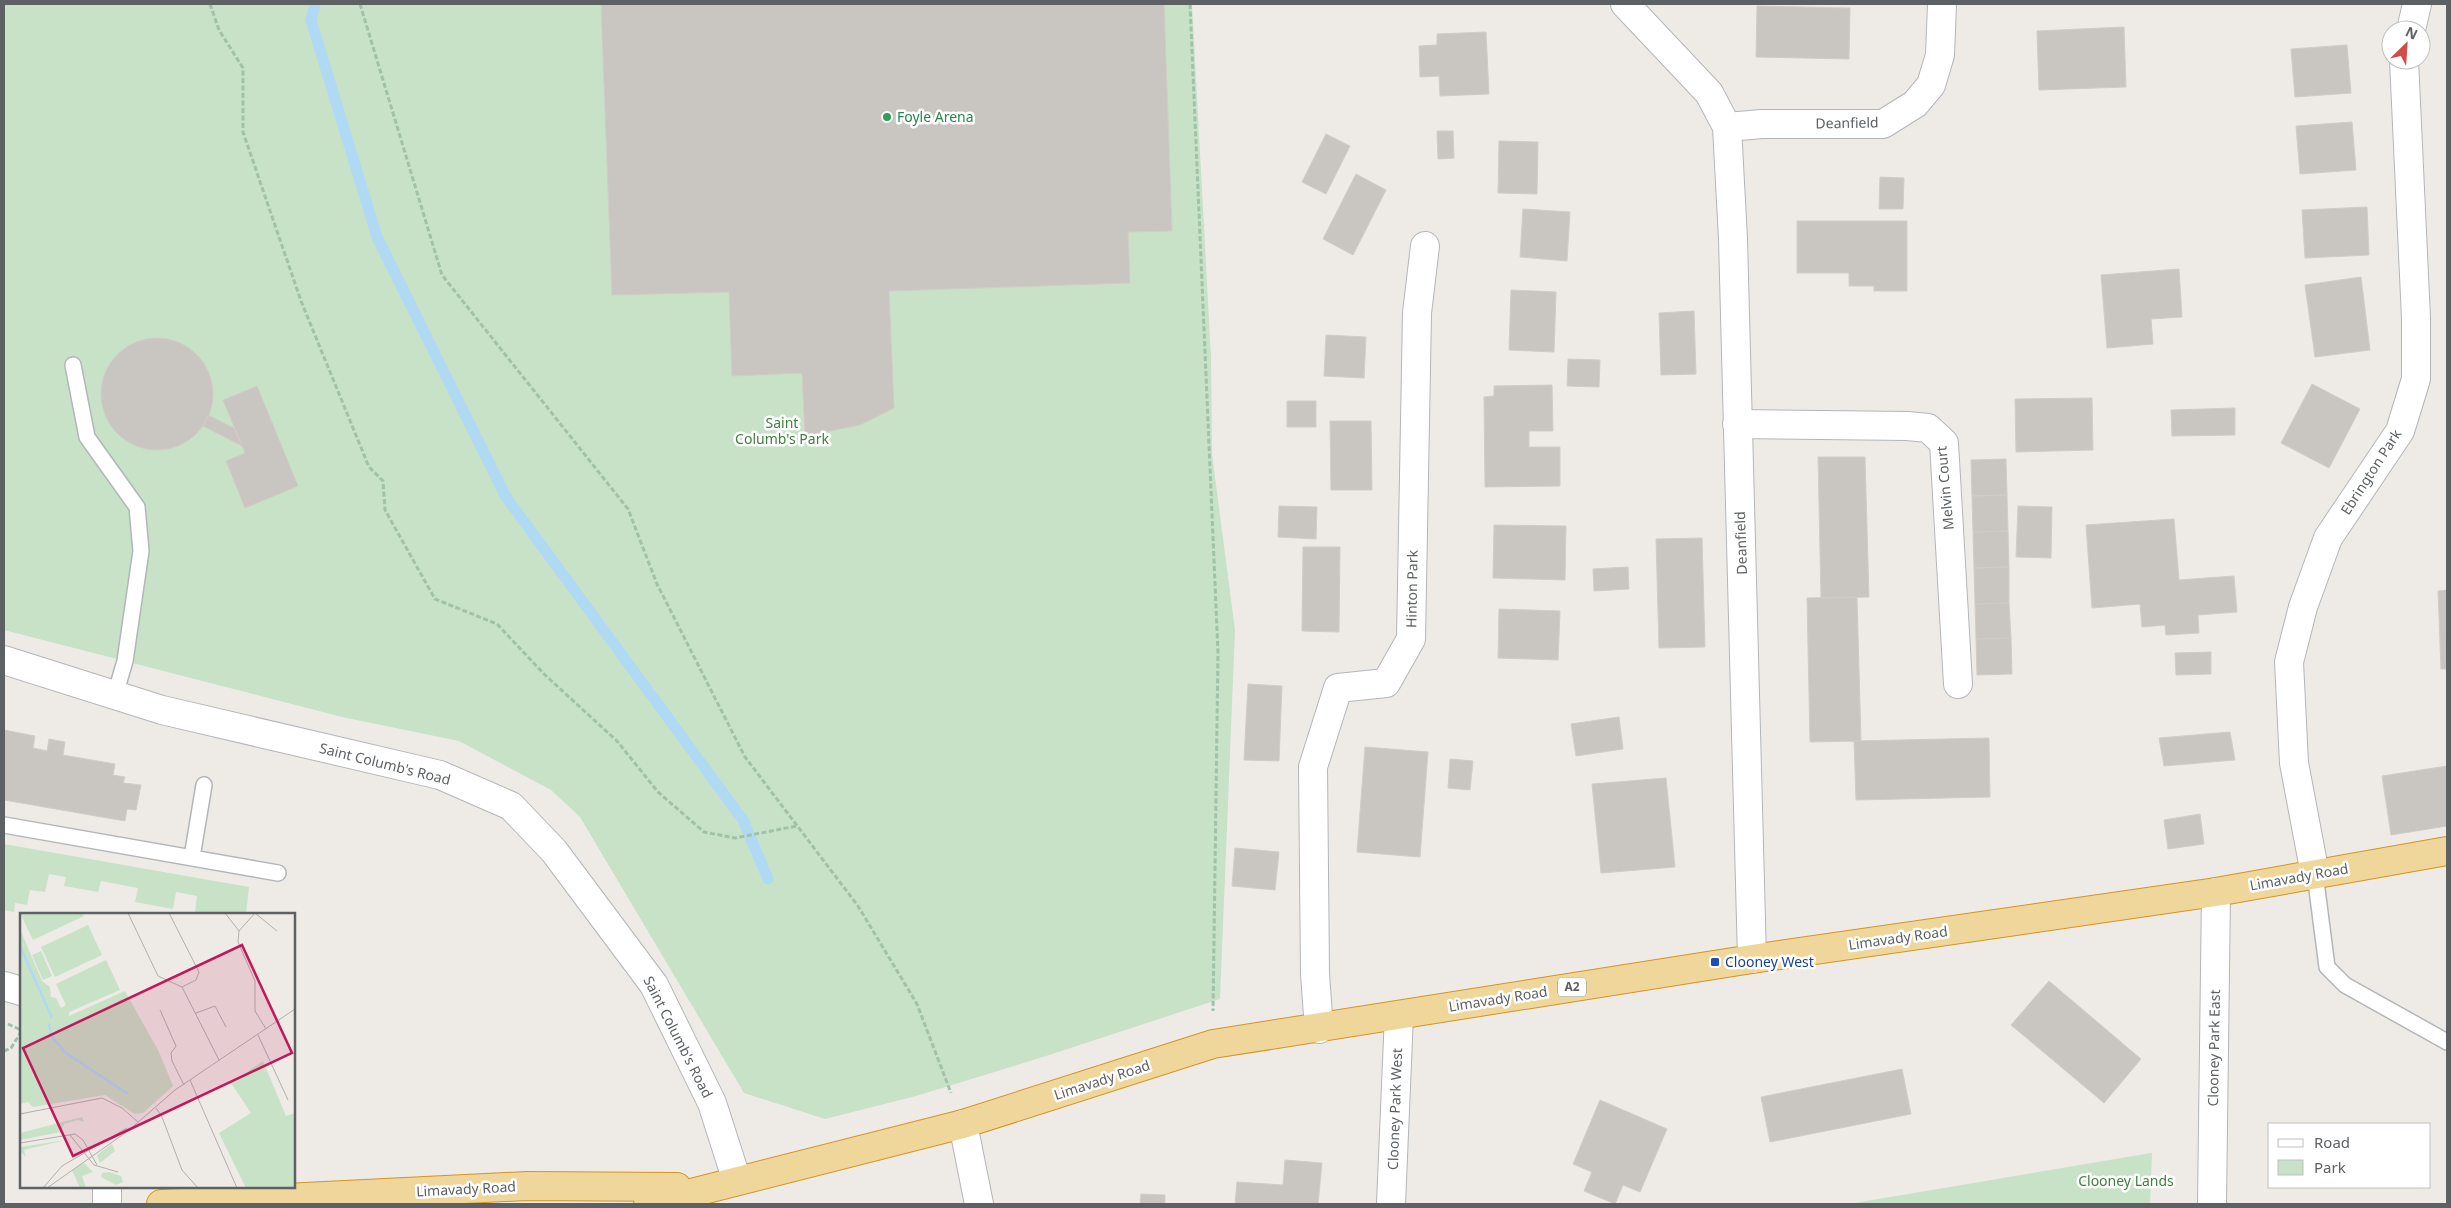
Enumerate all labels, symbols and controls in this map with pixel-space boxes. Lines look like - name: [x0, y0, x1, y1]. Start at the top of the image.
- north arrow: [2381, 20, 2431, 70]
- text: N: [2403, 22, 2421, 44]
- place label: Foyle Arena: [897, 107, 974, 126]
- marker: Foyle Arena: [881, 111, 893, 123]
- street label: Deanfield: [1815, 112, 1879, 133]
- park label: Saint Columb's Park: [735, 413, 829, 448]
- street label: Ebrington Park: [2336, 425, 2406, 518]
- street label: Melvin Court: [1931, 445, 1958, 531]
- street label: Deanfield: [1730, 511, 1751, 575]
- street label: Hinton Park: [1401, 549, 1422, 628]
- street label: Saint Columb's Road: [318, 738, 453, 789]
- street label: Limavady Road: [2248, 858, 2350, 895]
- inset map: [20, 913, 295, 1188]
- street label: Limavady Road: [1847, 921, 1949, 954]
- place label: Clooney West: [1725, 952, 1814, 971]
- marker: Clooney West: [1709, 956, 1721, 968]
- street label: Saint Columb's Road: [639, 973, 717, 1101]
- road number: A2: [1558, 978, 1586, 996]
- street label: Limavady Road: [1447, 981, 1549, 1016]
- street label: Clooney Park East: [2203, 989, 2224, 1107]
- street label: Clooney Park West: [1383, 1048, 1406, 1170]
- street label: Limavady Road: [1051, 1055, 1152, 1104]
- legend: [2268, 1123, 2431, 1188]
- text: Road: [2314, 1132, 2350, 1152]
- text: Park: [2314, 1157, 2346, 1177]
- park label: Clooney Lands: [2078, 1171, 2174, 1190]
- street label: Limavady Road: [416, 1176, 516, 1201]

